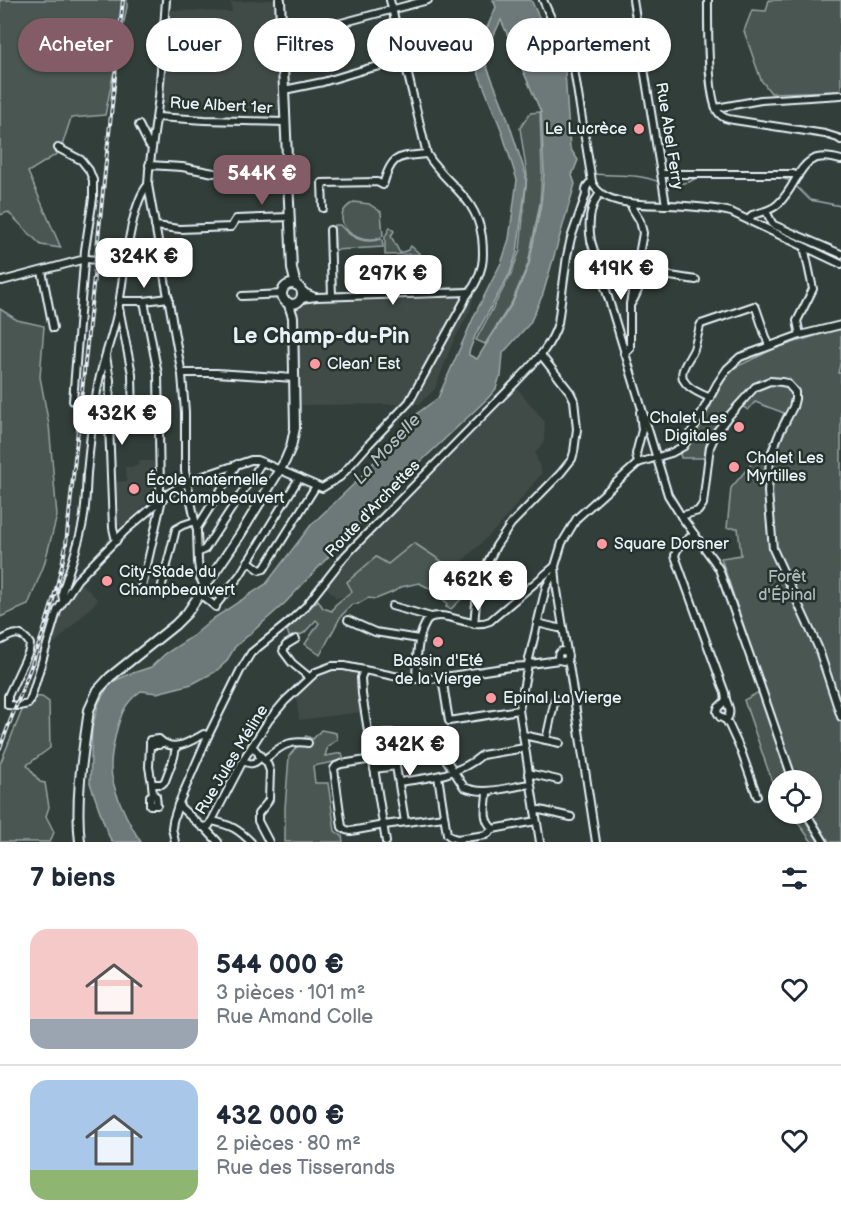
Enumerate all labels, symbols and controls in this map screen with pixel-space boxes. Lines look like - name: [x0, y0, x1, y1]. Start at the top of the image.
- chip: Acheter: [18, 18, 134, 72]
- chip: Louer: [146, 18, 242, 72]
- chip: Filtres: [254, 18, 355, 72]
- chip: Nouveau: [367, 18, 494, 72]
- chip: Appartement: [506, 18, 671, 72]
- street label: Rue Abel Ferry: [651, 81, 687, 192]
- street label: Rue Albert 1er: [169, 94, 273, 118]
- place label: Le Lucrèce: [545, 120, 628, 139]
- marker: Le Lucrèce: [632, 122, 646, 136]
- pin: 544K €: [213, 155, 311, 206]
- text: 544K €: [227, 162, 297, 186]
- pin: 324K €: [95, 238, 193, 289]
- text: 324K €: [110, 245, 178, 269]
- pin: 419K €: [572, 250, 670, 301]
- pin: 297K €: [344, 255, 442, 306]
- text: 419K €: [588, 257, 654, 281]
- text: 297K €: [359, 262, 427, 286]
- district label: Le Champ-du-Pin: [232, 323, 410, 350]
- place label: Clean' Est: [327, 355, 400, 374]
- marker: Clean' Est: [308, 357, 322, 371]
- pin: 432K €: [73, 395, 171, 446]
- text: 432K €: [87, 402, 157, 426]
- water label: La Moselle: [349, 409, 425, 489]
- place label: Chalet Les Digitales: [649, 409, 727, 446]
- marker: Chalet Les Digitales: [732, 420, 746, 434]
- place label: Chalet Les Myrtilles: [746, 449, 824, 486]
- street label: Route d'Archettes: [322, 456, 424, 562]
- marker: Chalet Les Myrtilles: [727, 460, 741, 474]
- place label: École maternelle du Champbeauvert: [146, 469, 285, 508]
- marker: École maternelle du Champbeauvert: [127, 482, 141, 496]
- place label: Square Dorsner: [614, 535, 729, 554]
- marker: Square Dorsner: [595, 537, 609, 551]
- pin: 462K €: [429, 561, 527, 612]
- place label: City-Stade du Champbeauvert: [119, 563, 235, 600]
- text: 462K €: [443, 568, 513, 592]
- park label: Forêt d'Épinal: [758, 568, 816, 605]
- marker: City-Stade du Champbeauvert: [100, 574, 114, 588]
- marker: Bassin d'Eté de la Vierge: [431, 635, 445, 649]
- place label: Bassin d'Eté de la Vierge: [393, 652, 484, 689]
- place label: Epinal La Vierge: [503, 689, 622, 708]
- marker: Epinal La Vierge: [484, 691, 498, 705]
- street label: Rue Jules Méline: [192, 701, 273, 818]
- pin: 342K €: [361, 726, 459, 777]
- text: 342K €: [375, 733, 445, 757]
- map controls: [768, 770, 822, 824]
- button: locate: [768, 770, 822, 824]
- icon: filters: [778, 862, 811, 895]
- text: 7 biens: [30, 863, 115, 894]
- text: 544 000 €: [216, 950, 344, 981]
- icon: home: [78, 953, 150, 1025]
- icon: heart: [778, 973, 811, 1006]
- text: 3 pièces · 101 m²: [216, 981, 365, 1005]
- text: Rue Amand Colle: [216, 1005, 373, 1029]
- text: 432 000 €: [216, 1101, 344, 1132]
- icon: home: [78, 1104, 150, 1176]
- icon: heart: [778, 1124, 811, 1157]
- text: 2 pièces · 80 m²: [216, 1132, 361, 1156]
- text: Rue des Tisserands: [216, 1156, 395, 1180]

